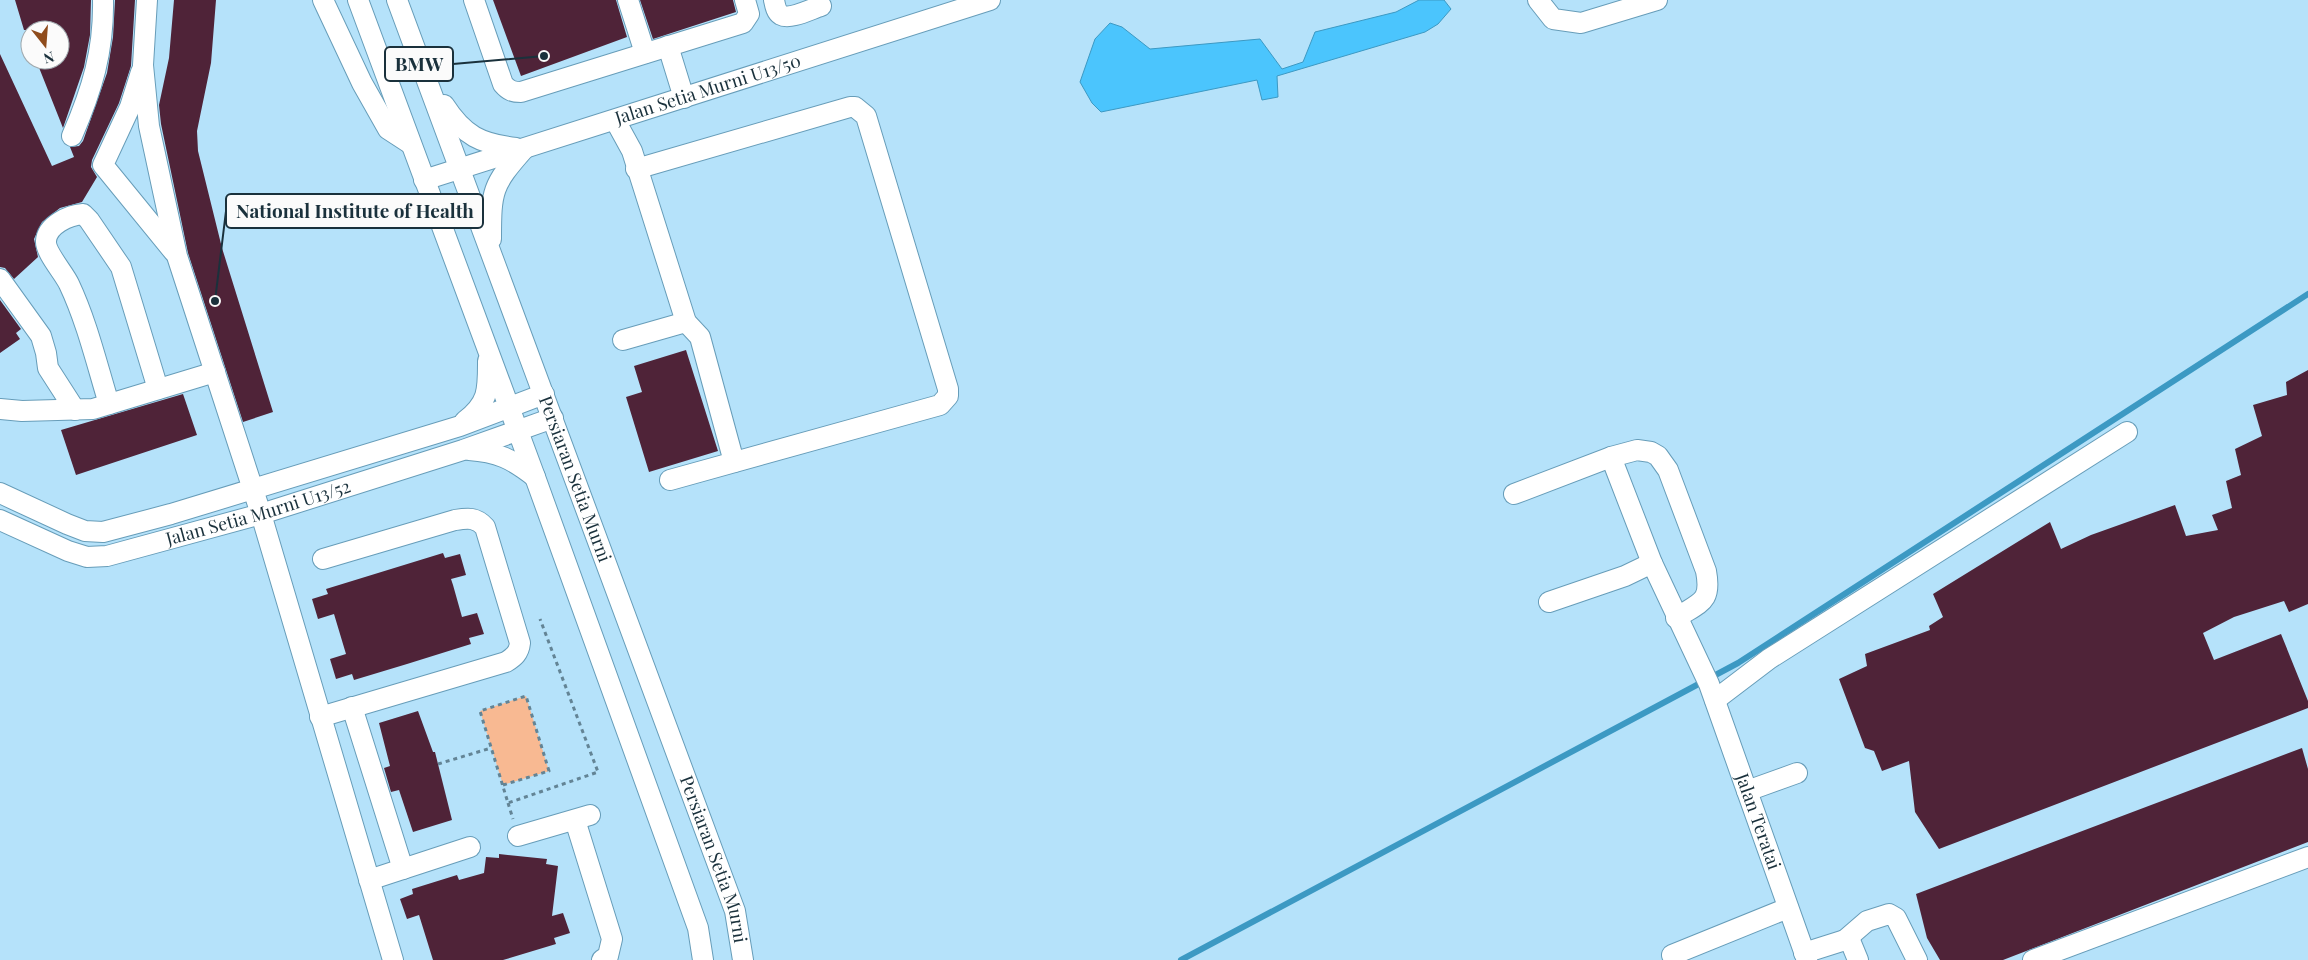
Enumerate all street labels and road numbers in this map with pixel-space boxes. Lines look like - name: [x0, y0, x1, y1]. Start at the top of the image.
- street label: Jalan Setia Murni U13/50: [611, 48, 803, 130]
- street label: Persiaran Setia Murni: [534, 392, 618, 565]
- street label: Jalan Setia Murni U13/52: [162, 473, 353, 551]
- street label: Jalan Teratai: [1730, 769, 1787, 873]
- street label: Persiaran Setia Murni: [675, 772, 753, 945]

